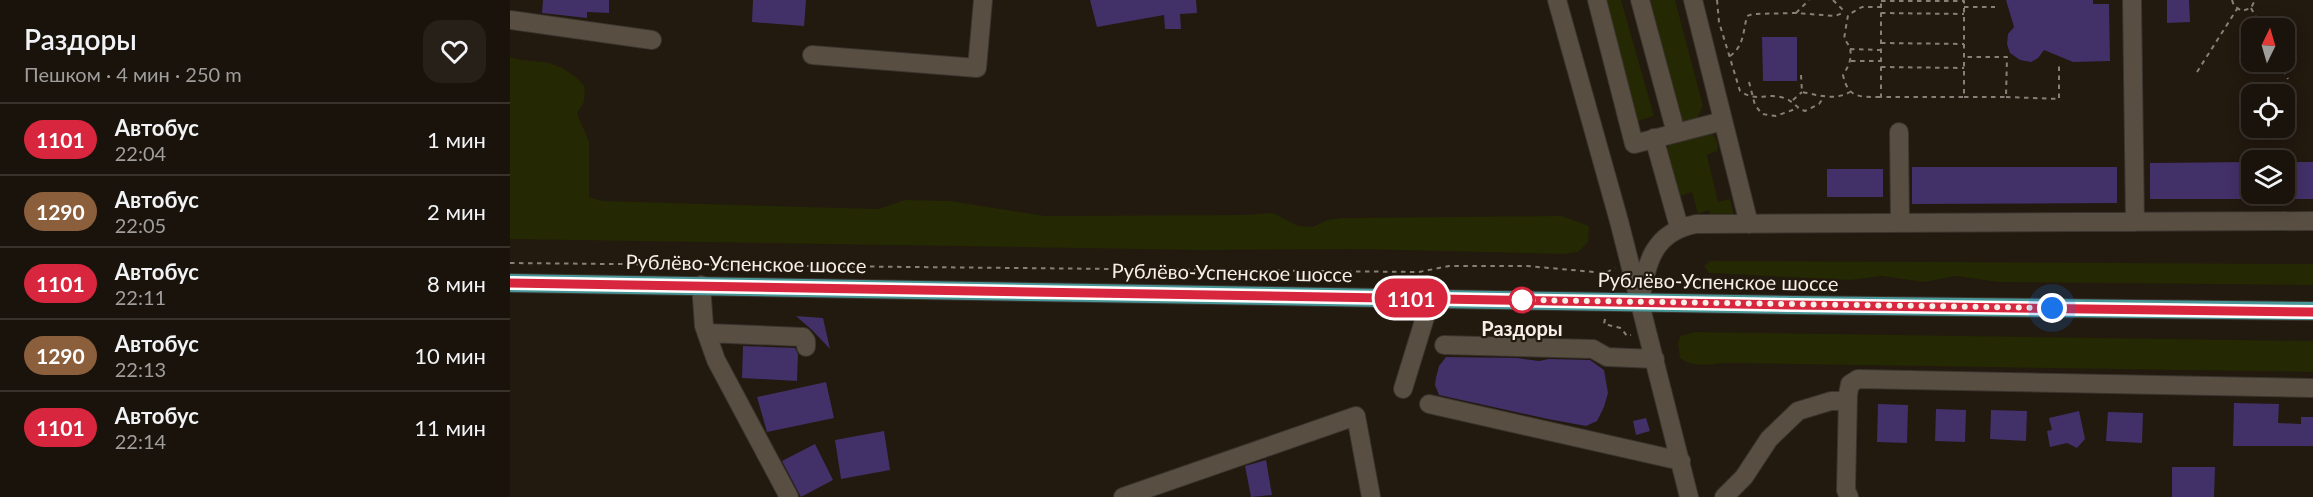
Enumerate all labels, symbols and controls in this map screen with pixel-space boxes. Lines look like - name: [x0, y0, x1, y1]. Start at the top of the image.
- north arrow: [2241, 18, 2295, 72]
- map controls: [2241, 18, 2295, 204]
- button: heart: [423, 20, 486, 83]
- text: Раздоры: [24, 22, 137, 56]
- text: Пешком · 4 мин · 250 m: [24, 62, 242, 86]
- button: locate: [2241, 84, 2295, 138]
- text: Автобус: [115, 114, 199, 141]
- text: 1 мин: [427, 126, 486, 153]
- text: 1101: [36, 127, 85, 152]
- text: 22:04: [115, 141, 166, 165]
- button: layers: [2241, 150, 2295, 204]
- text: Автобус: [115, 186, 199, 213]
- text: 2 мин: [427, 198, 486, 225]
- text: 1290: [36, 199, 85, 224]
- text: 22:05: [115, 213, 166, 237]
- street label: Рублёво-Успенское шоссе: [625, 249, 867, 277]
- text: Автобус: [115, 258, 199, 285]
- street label: Рублёво-Успенское шоссе: [1111, 258, 1353, 286]
- street label: Рублёво-Успенское шоссе: [1597, 267, 1839, 295]
- text: 8 мин: [427, 270, 486, 297]
- text: 1101: [36, 271, 85, 296]
- line badge: 1101: [1369, 278, 1453, 318]
- text: 22:11: [115, 285, 166, 309]
- text: 1101: [1387, 286, 1435, 311]
- marker: Раздоры: [1509, 287, 1535, 313]
- your location: [2037, 293, 2067, 323]
- place label: Раздоры: [1481, 316, 1563, 340]
- text: Автобус: [115, 330, 199, 357]
- text: 10 мин: [414, 342, 486, 369]
- text: 1290: [36, 343, 85, 368]
- text: 22:13: [115, 357, 166, 381]
- text: Автобус: [115, 402, 199, 429]
- text: 11 мин: [414, 414, 486, 441]
- text: 1101: [36, 415, 85, 440]
- text: 22:14: [115, 429, 166, 453]

